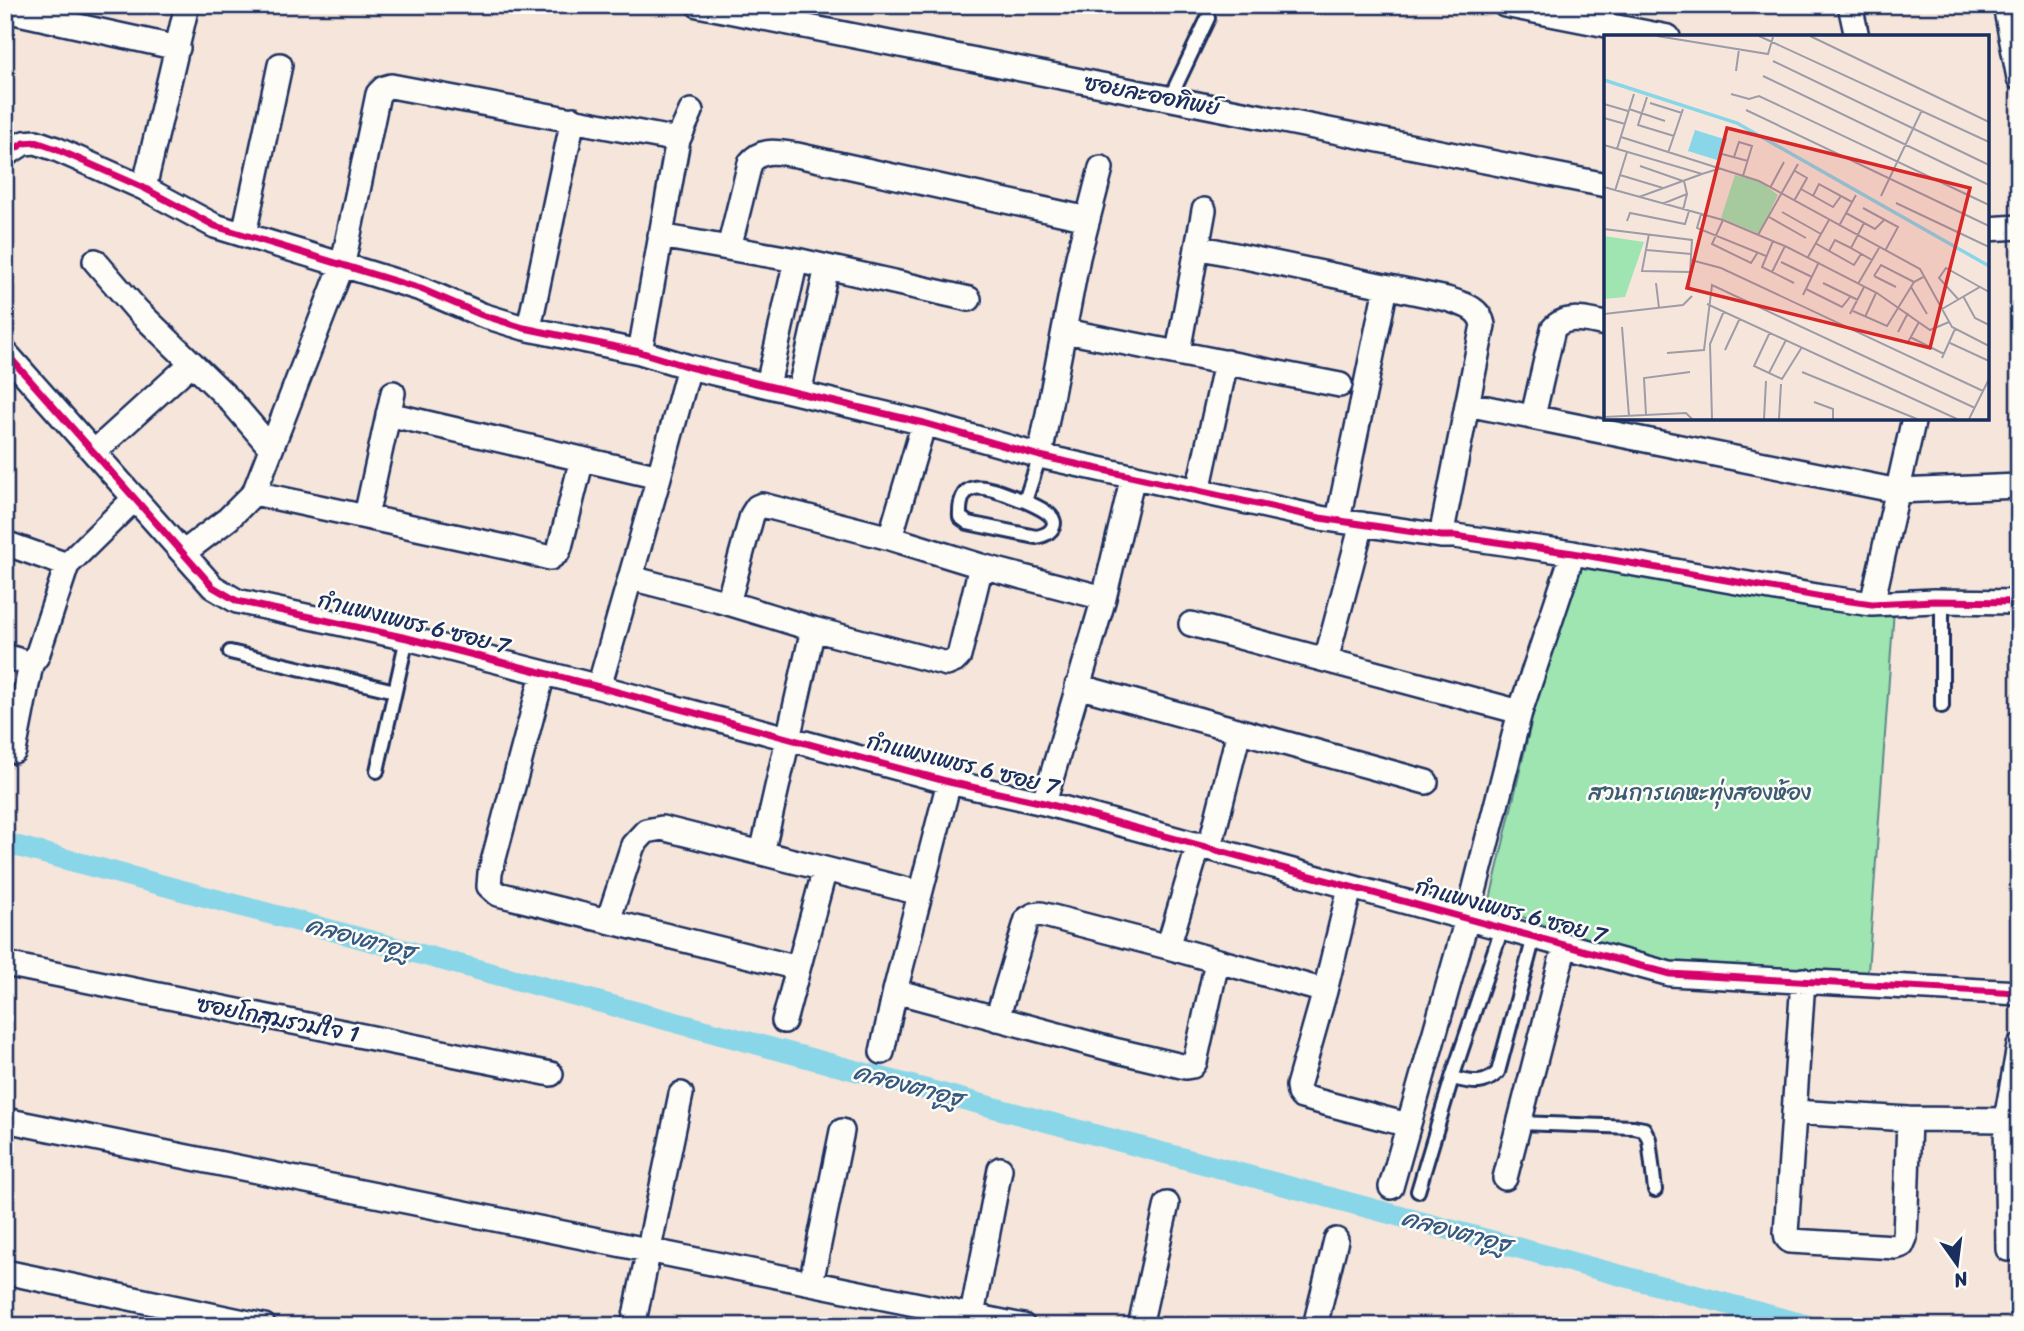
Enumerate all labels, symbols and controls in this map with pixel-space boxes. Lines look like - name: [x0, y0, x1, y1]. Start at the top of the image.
- inset map: [1604, 35, 1989, 420]
- street label: ซอยละออทิพย์: [1081, 62, 1227, 129]
- street label: กำแพงเพชร 6 ซอย 7: [313, 579, 516, 667]
- street label: กำแพงเพชร 6 ซอย 7: [862, 720, 1065, 808]
- park label: สวนการเคหะทุ่งสองห้อง: [1587, 772, 1812, 813]
- street label: กำแพงเพชร 6 ซอย 7: [1411, 866, 1613, 957]
- water label: คลองตาอูฐ: [301, 903, 425, 974]
- street label: ซอยโกสุมรวมใจ 1: [193, 983, 363, 1055]
- water label: คลองตาอูฐ: [849, 1050, 973, 1121]
- water label: คลองตาอูฐ: [1397, 1196, 1521, 1267]
- north arrow: [1923, 1230, 1993, 1300]
- text: N: [1950, 1262, 1972, 1298]

